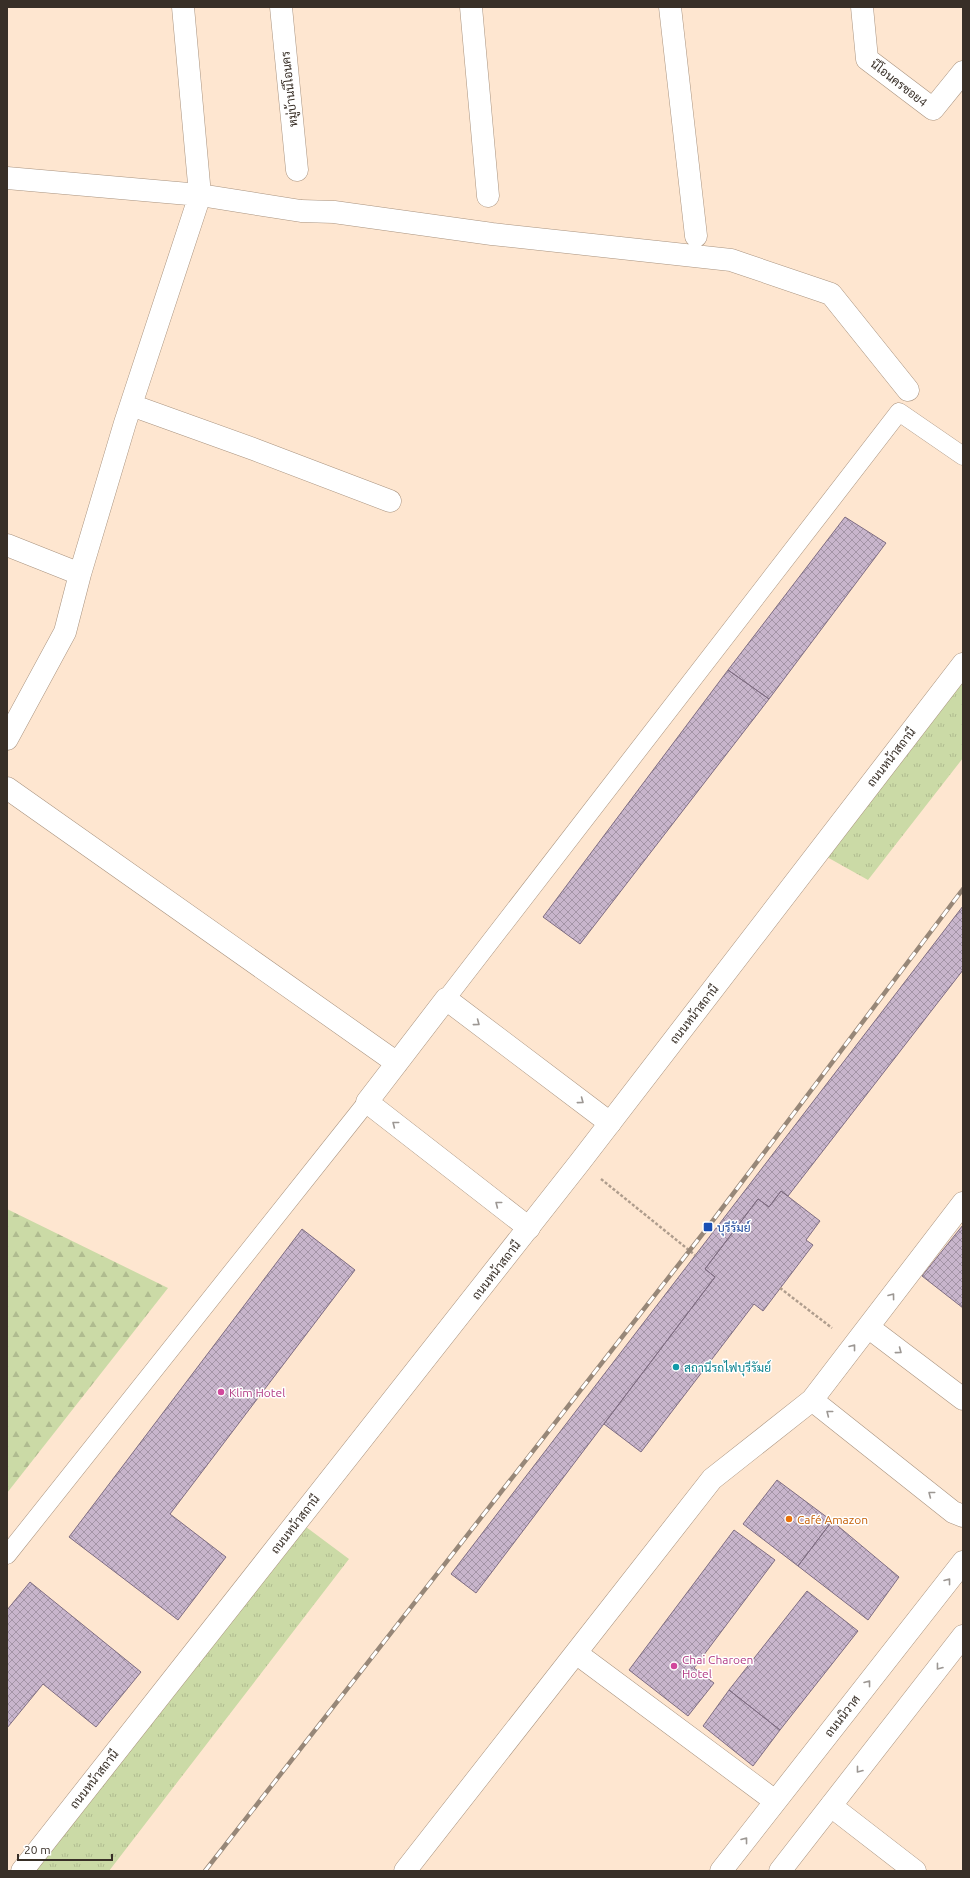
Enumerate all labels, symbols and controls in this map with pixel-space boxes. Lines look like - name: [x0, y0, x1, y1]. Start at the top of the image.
- street label: หมู่บ้านนีโอนคร: [278, 50, 301, 128]
- street label: นีโอนครซอย4: [868, 56, 931, 109]
- street label: ถนนหน้าสถานี: [863, 724, 918, 789]
- street label: ถนนหน้าสถานี: [666, 981, 721, 1046]
- one-way arrow: [472, 1018, 479, 1025]
- one-way arrow: [576, 1096, 583, 1103]
- one-way arrow: [393, 1122, 400, 1129]
- one-way arrow: [495, 1201, 502, 1208]
- place label: บุรีรัมย์: [717, 1220, 751, 1237]
- marker: บุรีรัมย์: [702, 1221, 714, 1233]
- street label: ถนนหน้าสถานี: [468, 1237, 523, 1302]
- one-way arrow: [887, 1293, 894, 1300]
- one-way arrow: [848, 1344, 855, 1351]
- one-way arrow: [895, 1346, 902, 1353]
- place label: สถานีรถไฟบุรีรัมย์: [684, 1360, 771, 1377]
- marker: สถานีรถไฟบุรีรัมย์: [671, 1362, 681, 1372]
- place label: Klim Hotel: [229, 1386, 285, 1399]
- marker: Klim Hotel: [216, 1387, 226, 1397]
- one-way arrow: [826, 1411, 834, 1418]
- street label: ถนนหน้าสถานี: [267, 1491, 322, 1556]
- one-way arrow: [928, 1492, 935, 1499]
- place label: Café Amazon: [797, 1513, 868, 1526]
- marker: Café Amazon: [784, 1514, 794, 1524]
- one-way arrow: [944, 1578, 951, 1585]
- place label: Chai Charoen Hotel: [682, 1653, 753, 1680]
- marker: Chai Charoen Hotel: [669, 1661, 679, 1671]
- one-way arrow: [937, 1663, 944, 1670]
- one-way arrow: [863, 1680, 870, 1687]
- street label: ถนนนิวาศ: [822, 1693, 862, 1739]
- street label: ถนนหน้าสถานี: [66, 1746, 121, 1811]
- one-way arrow: [857, 1765, 864, 1772]
- scale bar: [18, 1836, 112, 1862]
- one-way arrow: [740, 1838, 747, 1845]
- text: 20 m: [24, 1843, 51, 1856]

